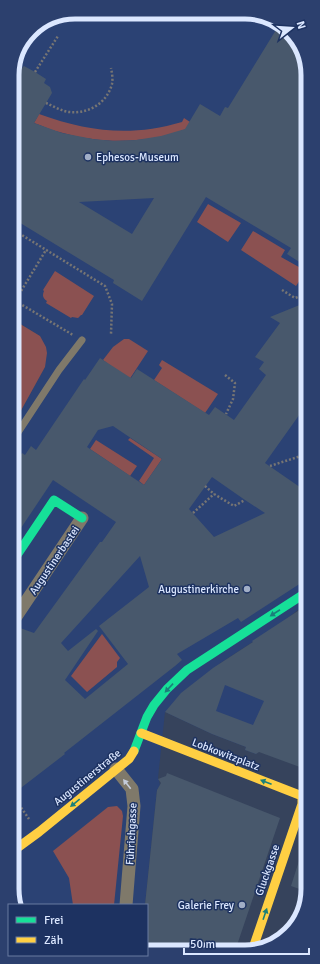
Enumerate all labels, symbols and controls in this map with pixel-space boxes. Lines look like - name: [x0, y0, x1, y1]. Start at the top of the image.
- north arrow: [272, 8, 312, 48]
- text: N: [294, 20, 308, 31]
- place label: Ephesos-Museum: [96, 151, 179, 164]
- marker: Ephesos-Museum: [83, 152, 93, 162]
- street label: Augustinerbastei: [27, 523, 82, 597]
- place label: Augustinerkirche: [158, 583, 239, 596]
- marker: Augustinerkirche: [242, 584, 252, 594]
- one-way arrow: [270, 609, 280, 617]
- one-way arrow: [164, 683, 174, 693]
- street label: Lobkowitzplatz: [190, 736, 262, 773]
- street label: Augustinerstraße: [51, 746, 123, 808]
- one-way arrow: [123, 779, 132, 790]
- one-way arrow: [261, 779, 272, 785]
- one-way arrow: [69, 798, 80, 807]
- street label: Führichgasse: [123, 803, 140, 866]
- street label: Gluckgasse: [253, 843, 282, 897]
- place label: Galerie Frey: [178, 899, 235, 912]
- marker: Galerie Frey: [237, 900, 247, 910]
- legend: [8, 904, 148, 956]
- one-way arrow: [262, 908, 268, 920]
- text: Frei: [44, 913, 63, 928]
- scale bar: [184, 930, 309, 956]
- text: Zäh: [44, 933, 63, 948]
- text: 50 m: [190, 937, 215, 952]

